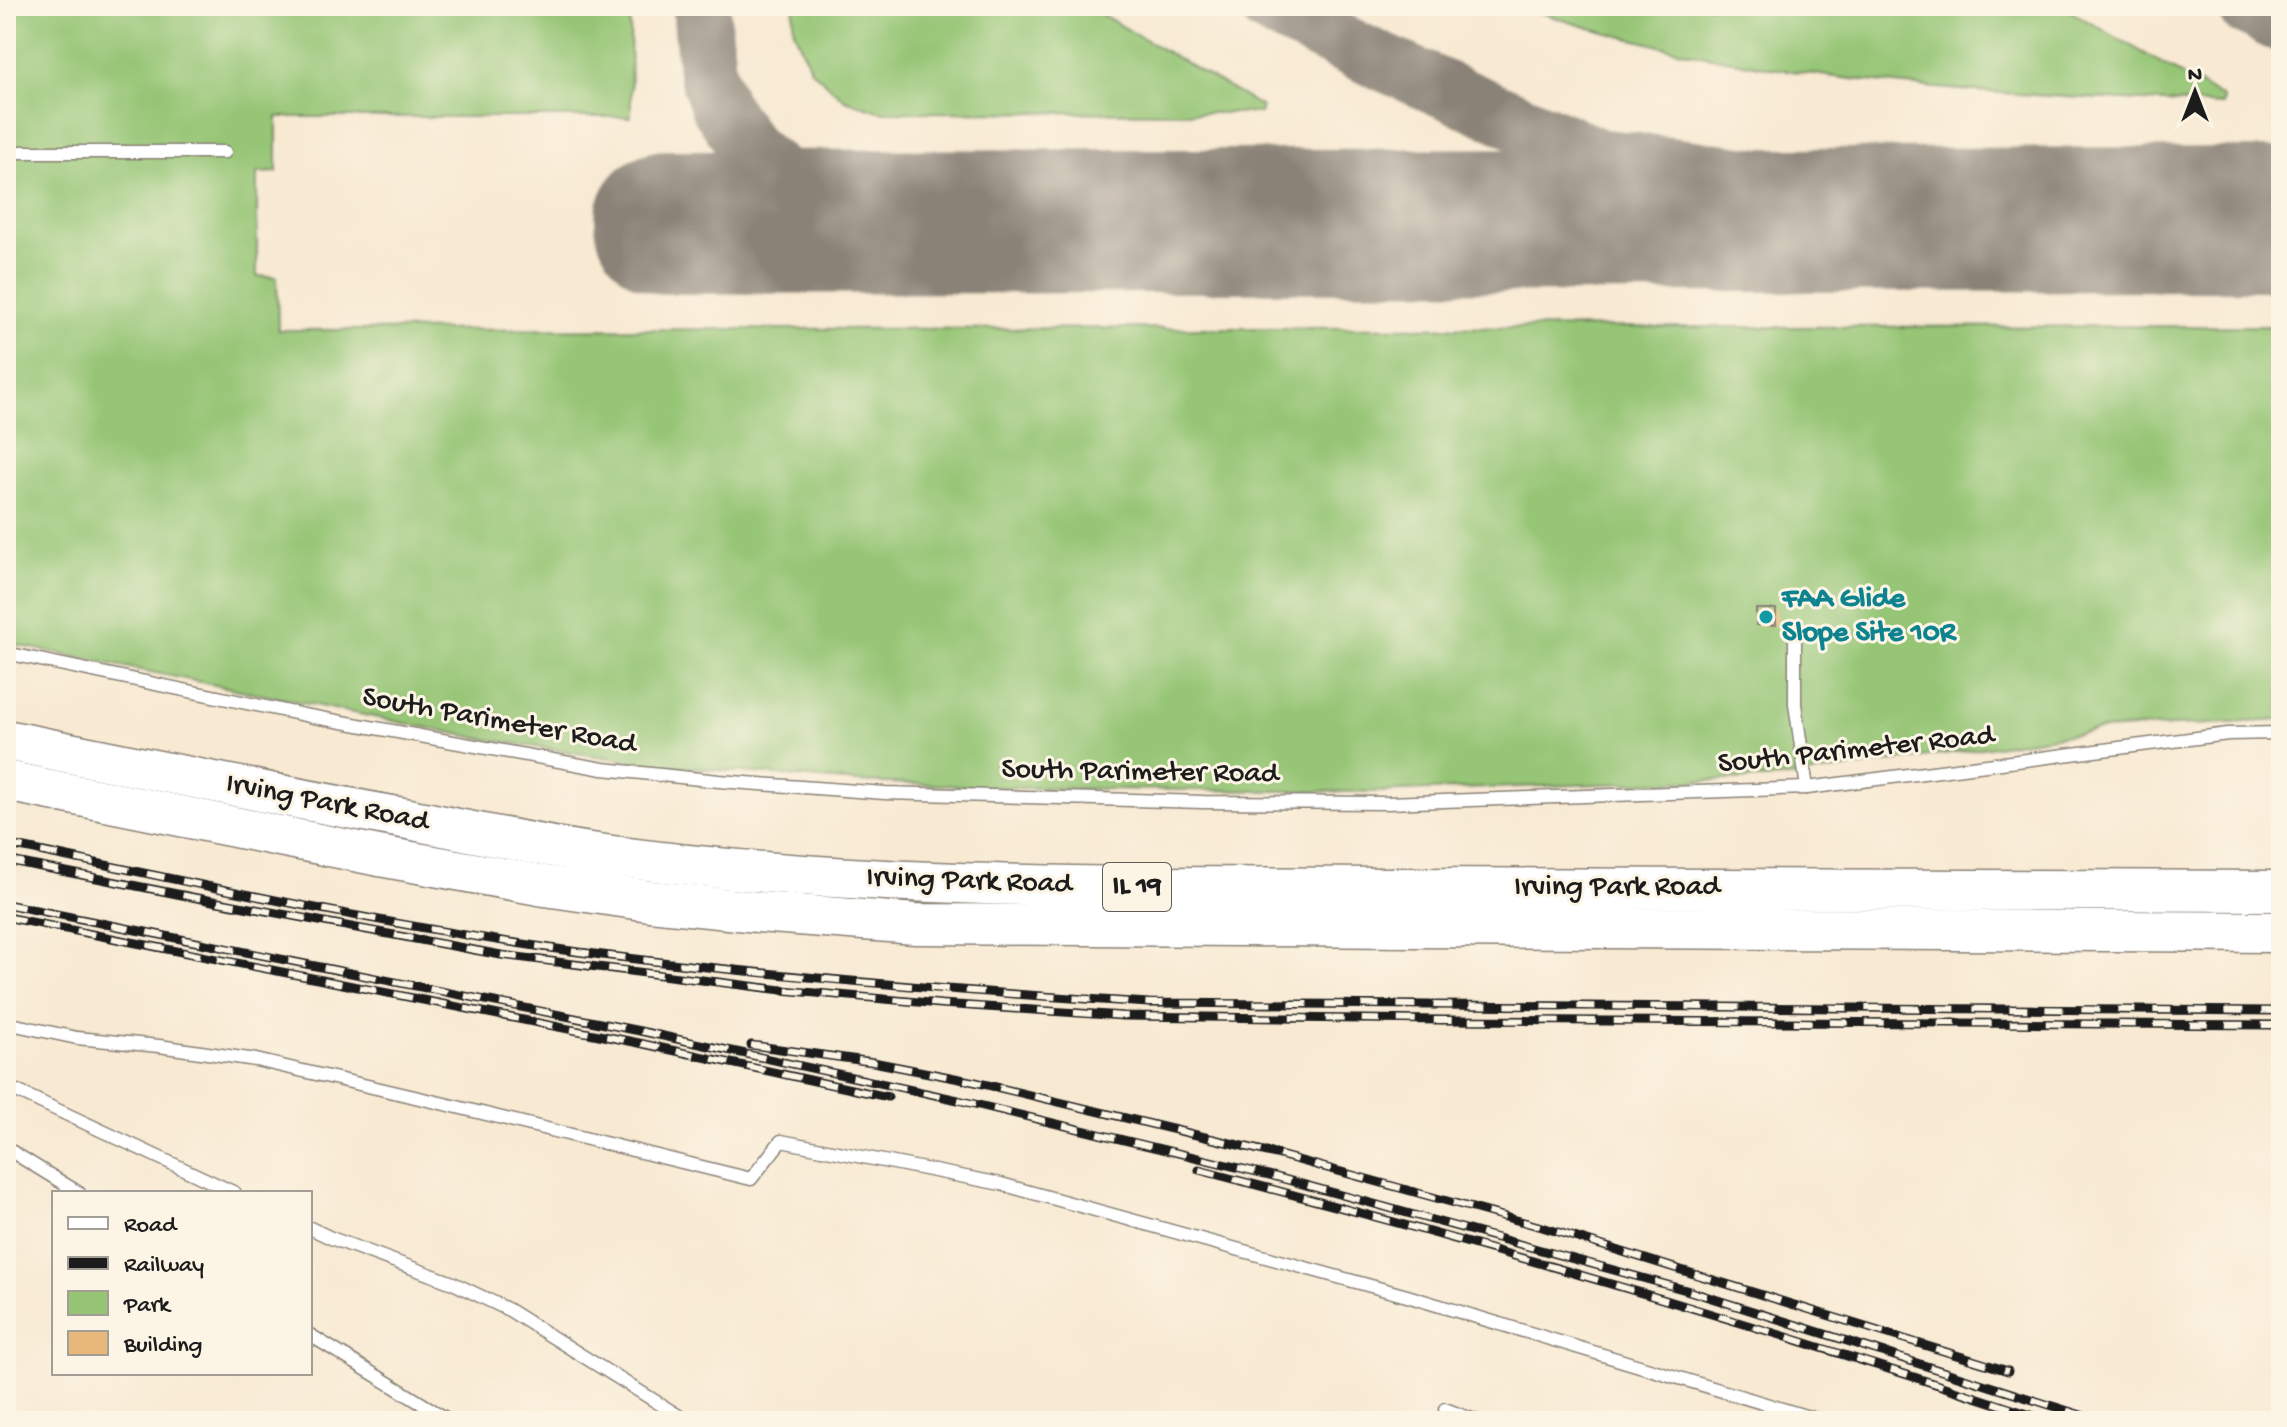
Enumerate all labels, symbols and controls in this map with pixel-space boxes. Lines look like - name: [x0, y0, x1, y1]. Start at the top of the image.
- north arrow: [2155, 52, 2235, 132]
- text: N: [2188, 63, 2202, 89]
- place label: FAA Glide Slope Site 10R: [1781, 583, 1958, 652]
- marker: FAA Glide Slope Site 10R: [1757, 608, 1775, 626]
- street label: South Parimeter Road: [360, 681, 641, 764]
- street label: South Parimeter Road: [1716, 719, 1998, 783]
- street label: South Parimeter Road: [1001, 753, 1281, 793]
- street label: Irving Park Road: [223, 767, 434, 841]
- street label: Irving Park Road: [866, 861, 1075, 903]
- road number: IL 19: [1103, 863, 1171, 911]
- street label: Irving Park Road: [1514, 871, 1722, 906]
- legend: [52, 1191, 312, 1375]
- text: Road: [124, 1212, 178, 1241]
- text: Railway: [124, 1252, 204, 1281]
- text: Park: [123, 1292, 172, 1321]
- text: Building: [123, 1332, 202, 1361]

